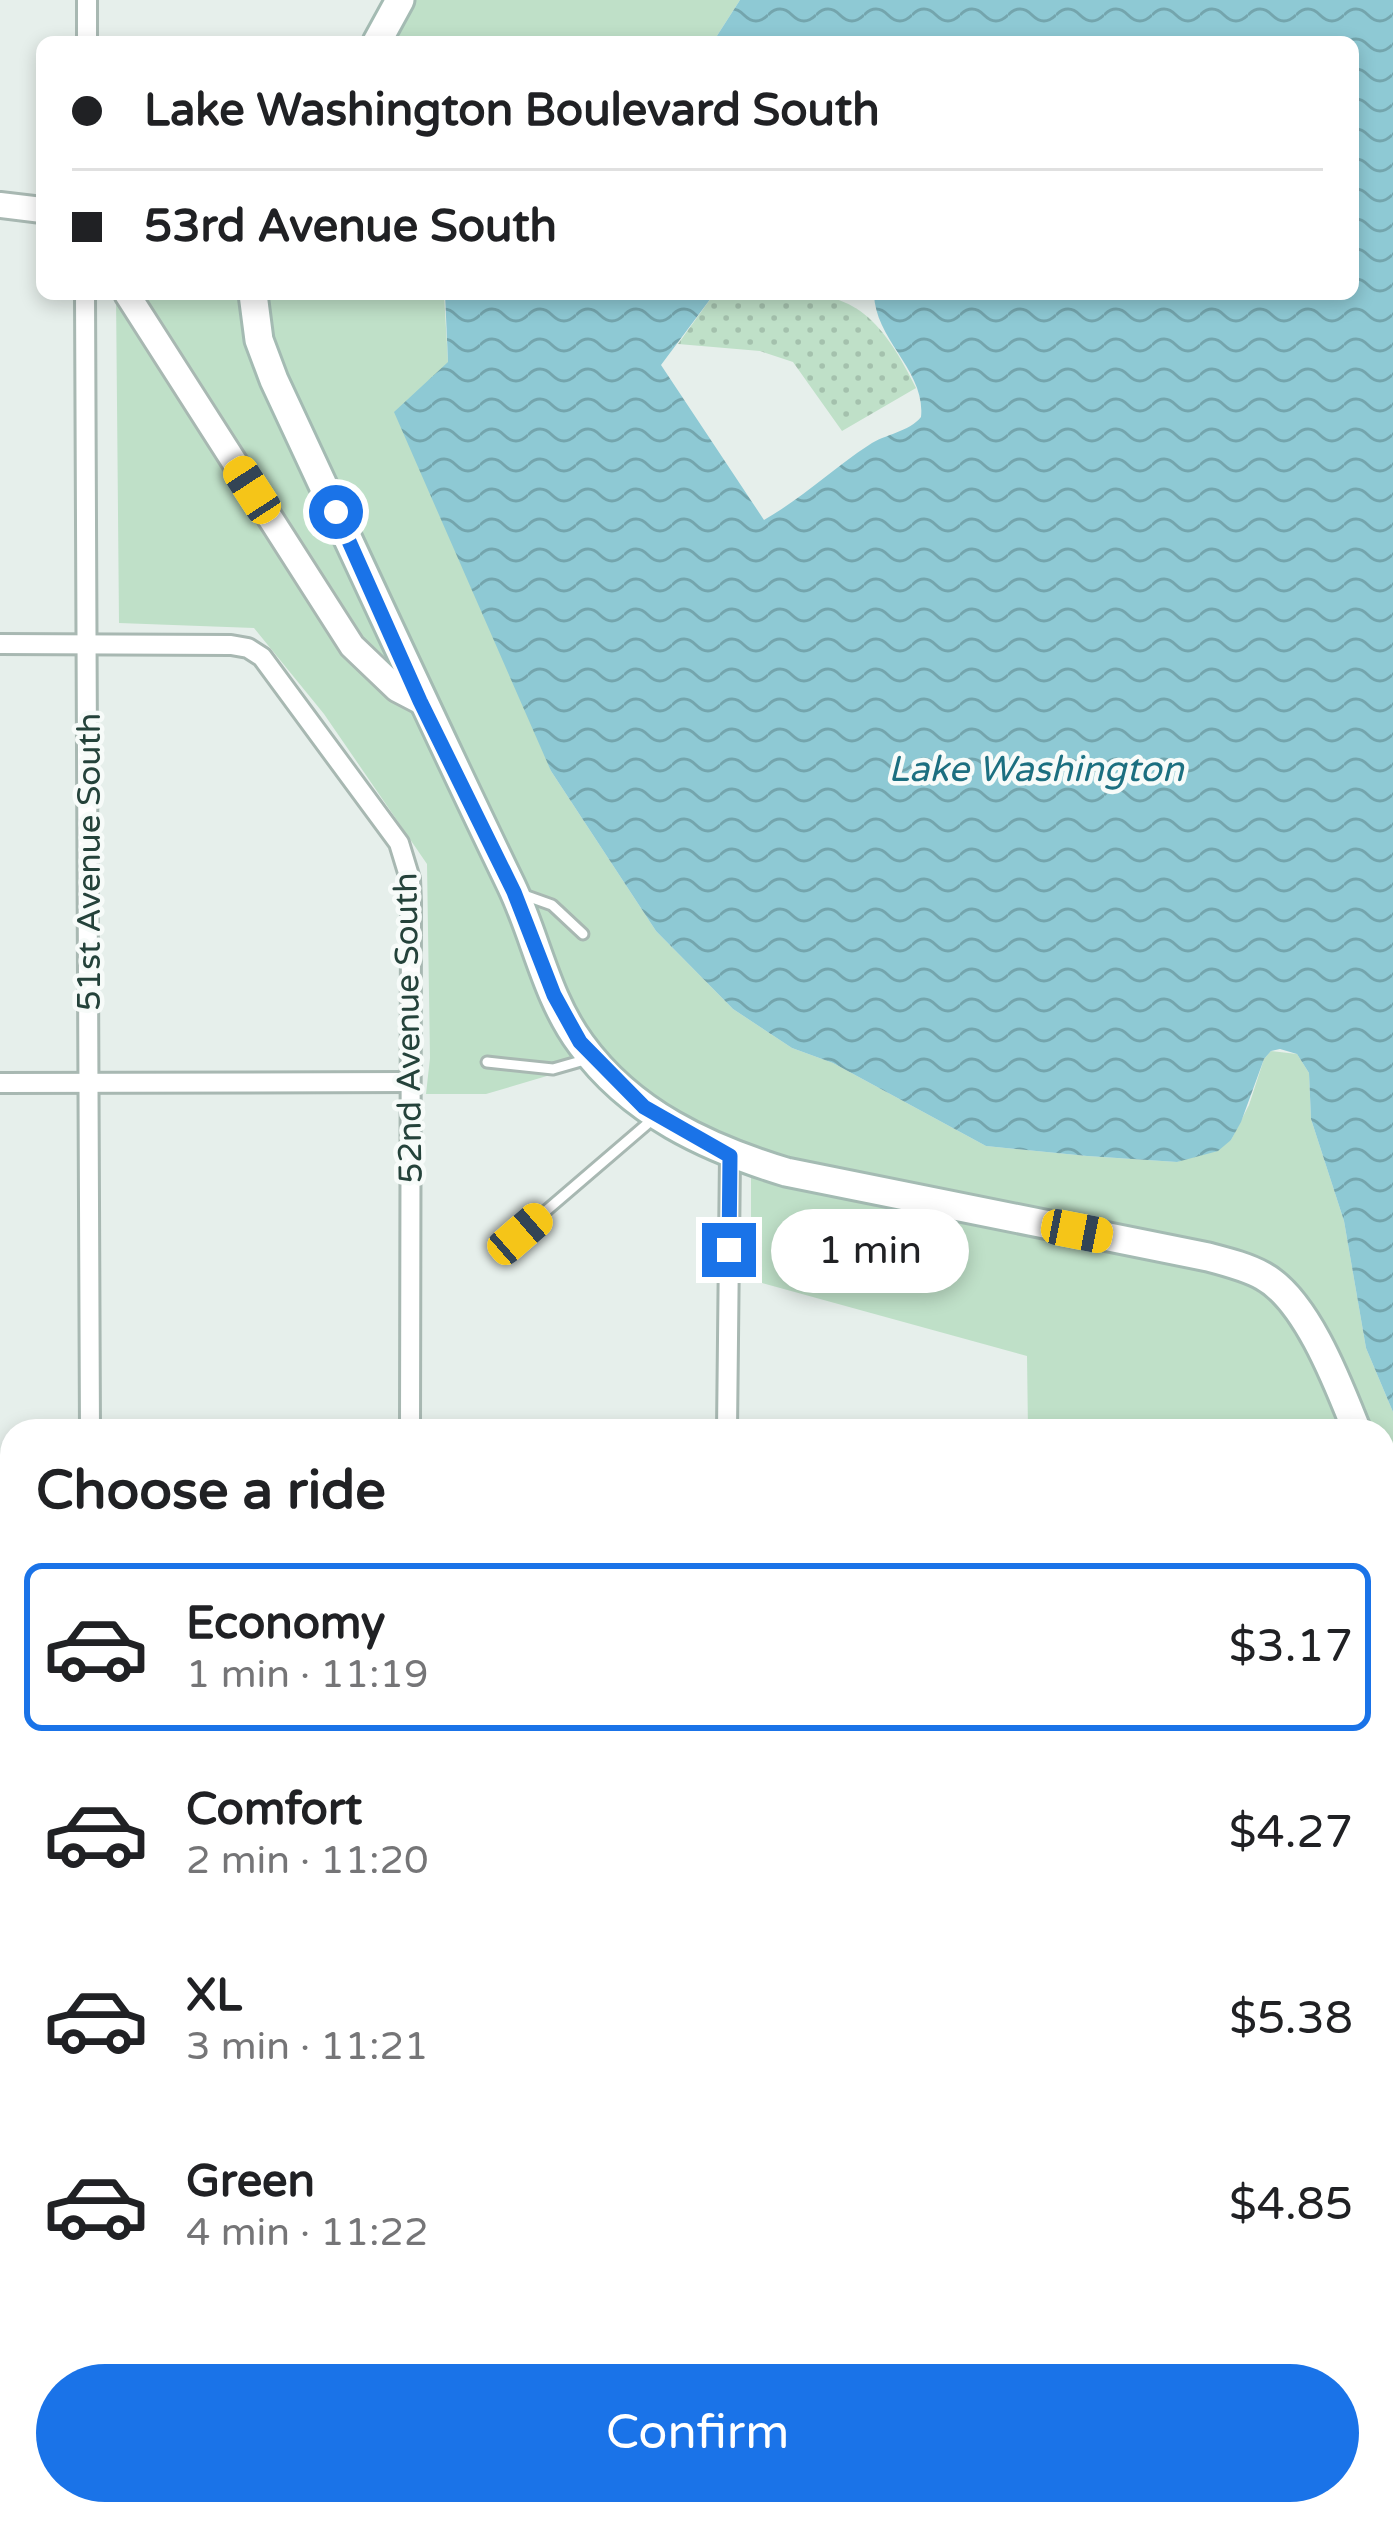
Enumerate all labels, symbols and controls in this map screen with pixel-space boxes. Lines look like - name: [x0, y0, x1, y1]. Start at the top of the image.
- text: Lake Washington Boulevard South: [144, 84, 880, 138]
- text: 53rd Avenue South: [144, 200, 557, 254]
- car: [217, 450, 287, 530]
- route start: [309, 485, 363, 539]
- street label: 51st Avenue South: [70, 713, 109, 1011]
- water label: Lake Washington: [888, 748, 1185, 791]
- street label: 52nd Avenue South: [386, 872, 431, 1184]
- car: [481, 1197, 559, 1271]
- car: [1038, 1206, 1116, 1256]
- callout: 1 min: [771, 1208, 969, 1292]
- route end: [702, 1223, 756, 1277]
- text: 1 min: [818, 1227, 922, 1274]
- text: Choose a ride: [36, 1458, 386, 1523]
- icon: car: [42, 1593, 150, 1701]
- text: Economy: [186, 1597, 385, 1651]
- text: $3.17: [1229, 1620, 1353, 1674]
- text: 1 min · 11:19: [186, 1651, 428, 1698]
- icon: car: [42, 1779, 150, 1887]
- text: Comfort: [186, 1783, 362, 1837]
- text: $4.27: [1229, 1806, 1353, 1860]
- text: 2 min · 11:20: [186, 1837, 428, 1884]
- icon: car: [42, 1965, 150, 2073]
- text: XL: [186, 1969, 242, 2023]
- text: $5.38: [1229, 1992, 1353, 2046]
- text: 3 min · 11:21: [186, 2023, 428, 2070]
- icon: car: [42, 2151, 150, 2259]
- text: Green: [186, 2155, 315, 2209]
- text: $4.85: [1229, 2178, 1353, 2232]
- text: 4 min · 11:22: [186, 2209, 428, 2256]
- button: Confirm: [36, 2364, 1359, 2502]

